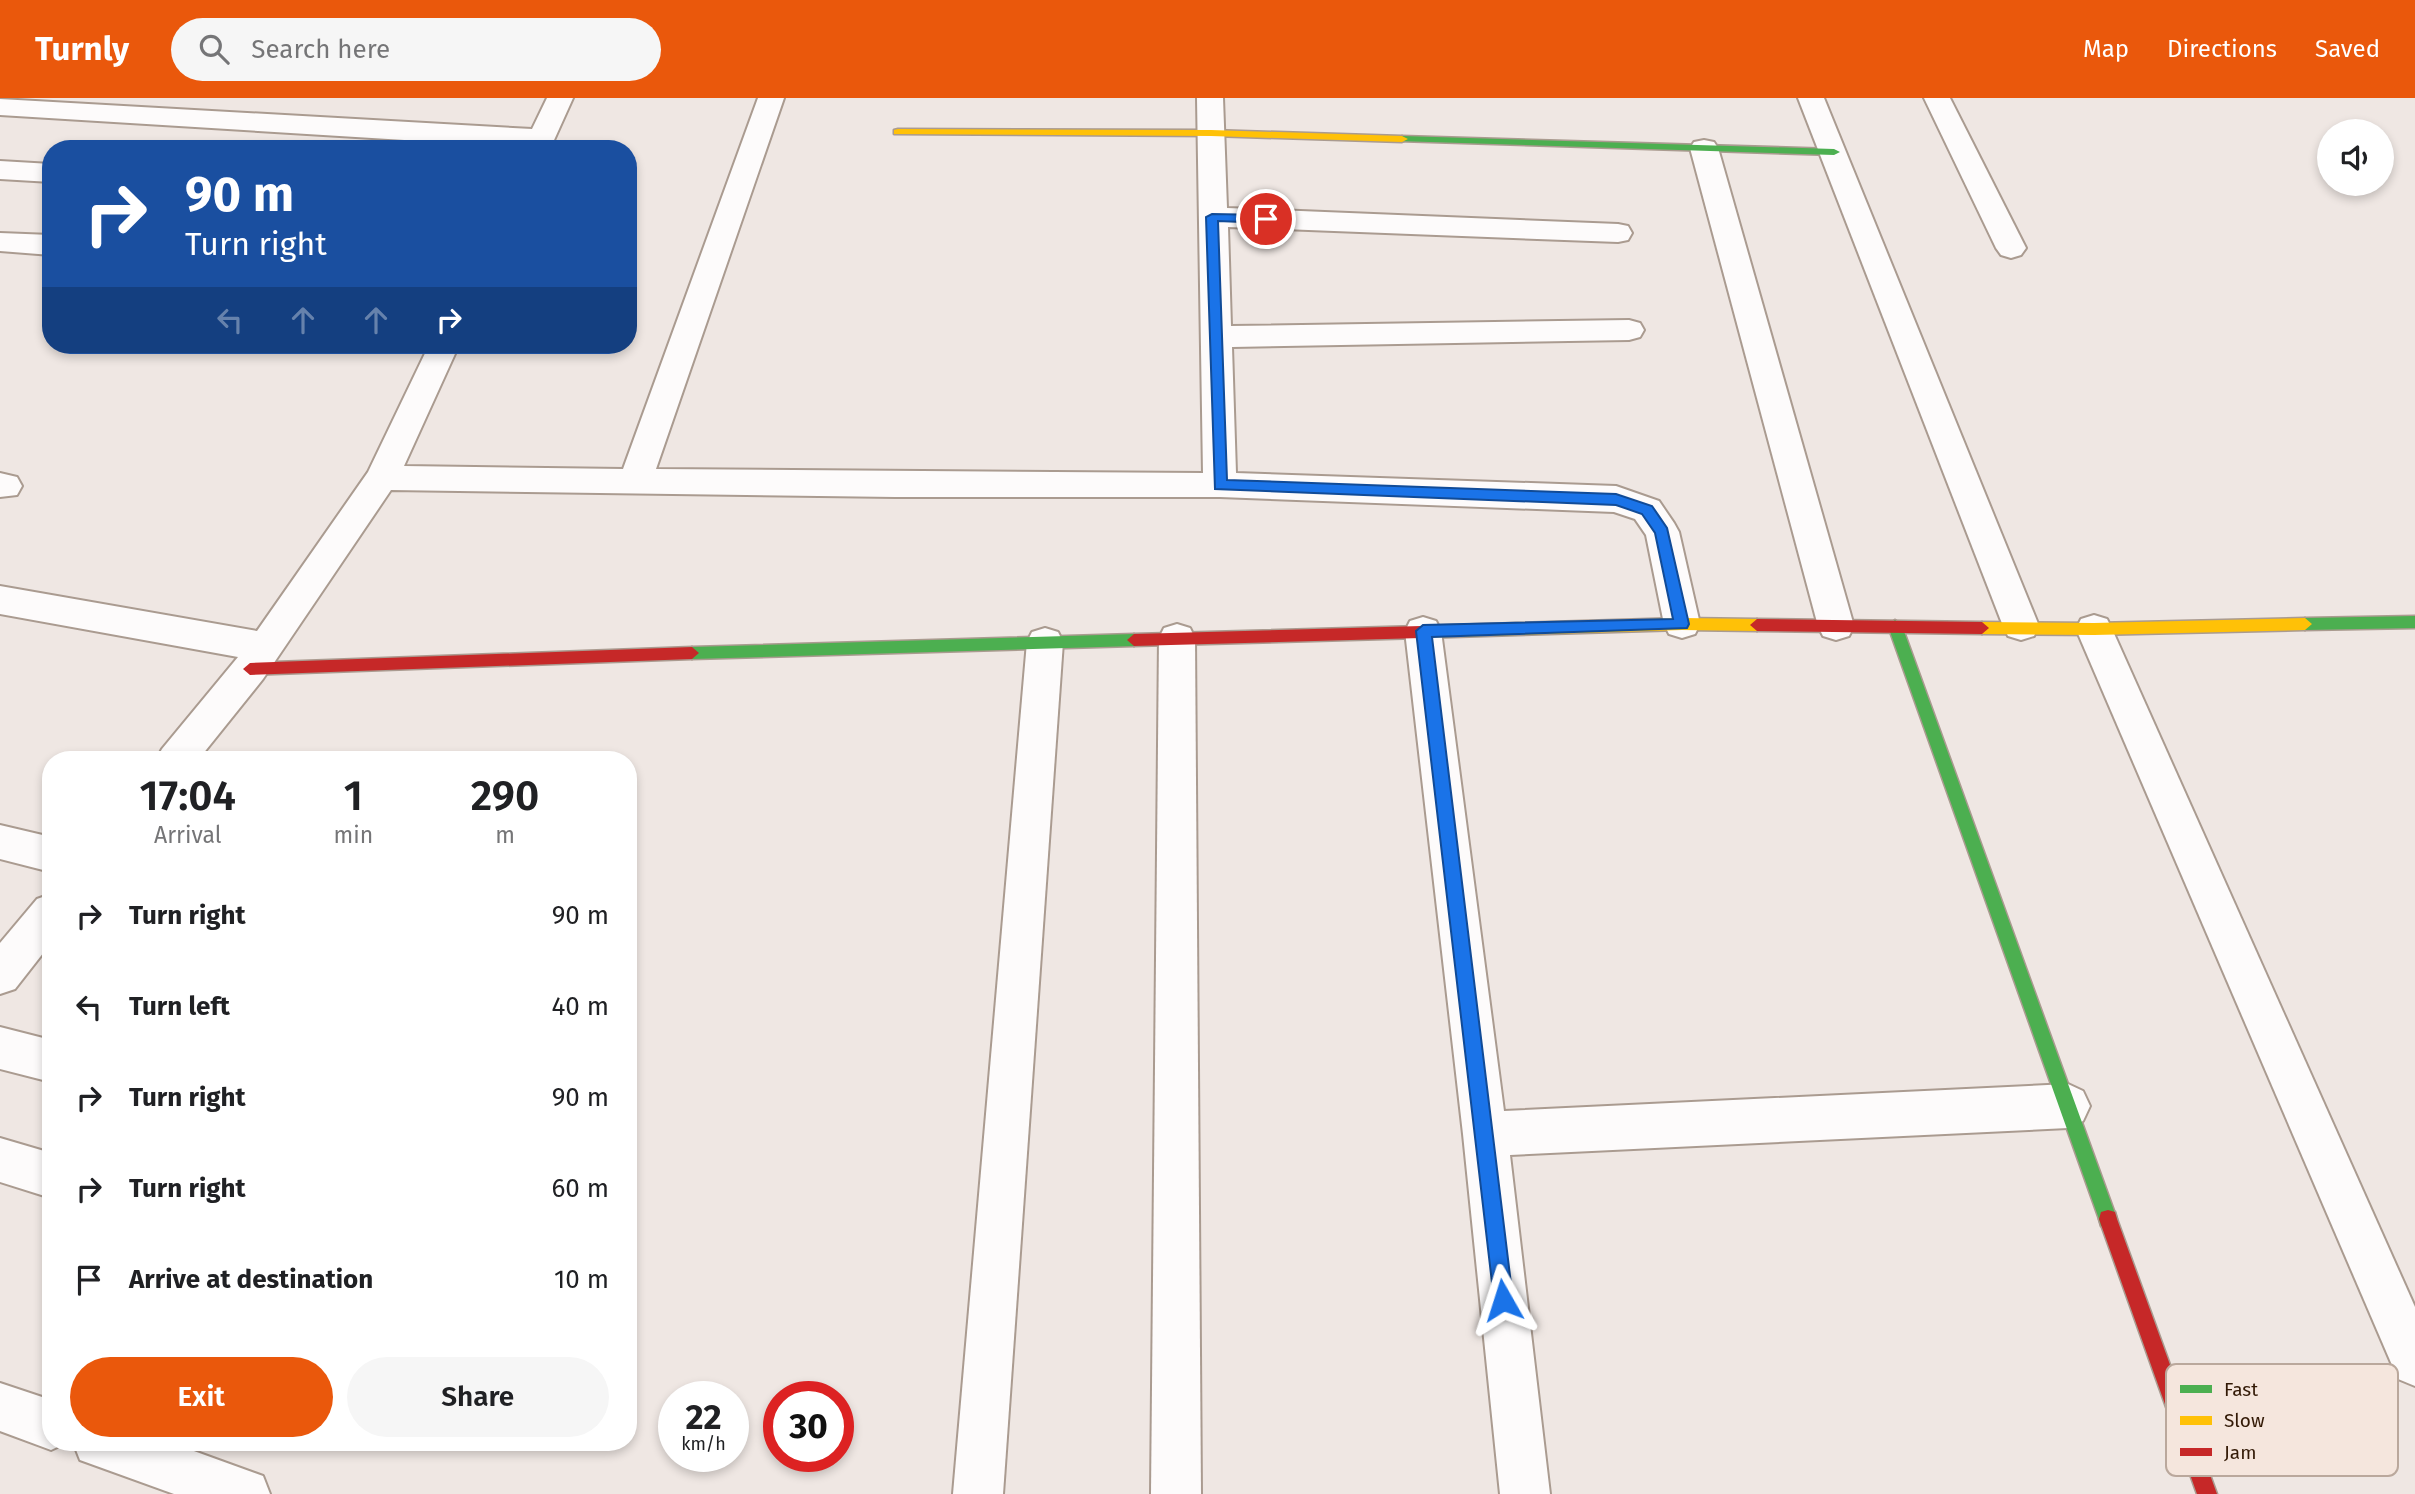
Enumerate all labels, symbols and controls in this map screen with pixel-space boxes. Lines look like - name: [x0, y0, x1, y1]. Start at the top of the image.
- search box: [171, 18, 661, 81]
- text: Turnly: [35, 29, 129, 69]
- icon: search: [195, 30, 233, 68]
- text: Search here: [251, 34, 390, 65]
- text: Map: [2083, 35, 2129, 63]
- text: Directions: [2167, 35, 2277, 63]
- text: Saved: [2315, 35, 2380, 63]
- map controls: [2317, 119, 2394, 196]
- button: sound: [2317, 119, 2394, 196]
- text: 90 m: [185, 165, 294, 224]
- icon: right: [70, 168, 161, 259]
- pin: [1236, 189, 1296, 249]
- icon: arrive: [1247, 200, 1285, 238]
- text: Turn right: [185, 225, 327, 263]
- icon: left: [211, 301, 249, 339]
- icon: ahead: [284, 301, 322, 339]
- icon: ahead: [357, 301, 395, 339]
- icon: right: [430, 301, 468, 339]
- text: 17:04: [140, 771, 236, 821]
- text: 1: [344, 771, 363, 821]
- text: 290: [471, 771, 539, 821]
- text: Arrival: [154, 821, 221, 849]
- text: min: [334, 821, 373, 849]
- text: m: [495, 821, 515, 849]
- icon: right: [70, 897, 108, 935]
- text: Turn right: [129, 900, 246, 931]
- text: 90 m: [552, 900, 609, 931]
- icon: left: [70, 988, 108, 1026]
- text: Turn left: [129, 991, 230, 1022]
- text: 40 m: [551, 991, 609, 1022]
- icon: right: [70, 1079, 108, 1117]
- text: Turn right: [129, 1082, 246, 1113]
- text: 90 m: [552, 1082, 609, 1113]
- icon: right: [70, 1170, 108, 1208]
- text: Turn right: [129, 1173, 246, 1204]
- text: 60 m: [551, 1173, 609, 1204]
- icon: arrive: [70, 1261, 108, 1299]
- position arrow: [1466, 1263, 1540, 1337]
- text: Arrive at destination: [129, 1264, 373, 1295]
- text: 10 m: [554, 1264, 609, 1295]
- button: Exit: [70, 1357, 333, 1437]
- button: Share: [347, 1357, 609, 1437]
- legend: [2166, 1364, 2398, 1476]
- text: Fast: [2224, 1378, 2258, 1401]
- speed limit sign: 30: [763, 1381, 854, 1472]
- text: 22: [685, 1396, 722, 1438]
- text: Slow: [2224, 1409, 2265, 1432]
- text: km/h: [681, 1433, 726, 1455]
- text: Jam: [2224, 1441, 2256, 1464]

